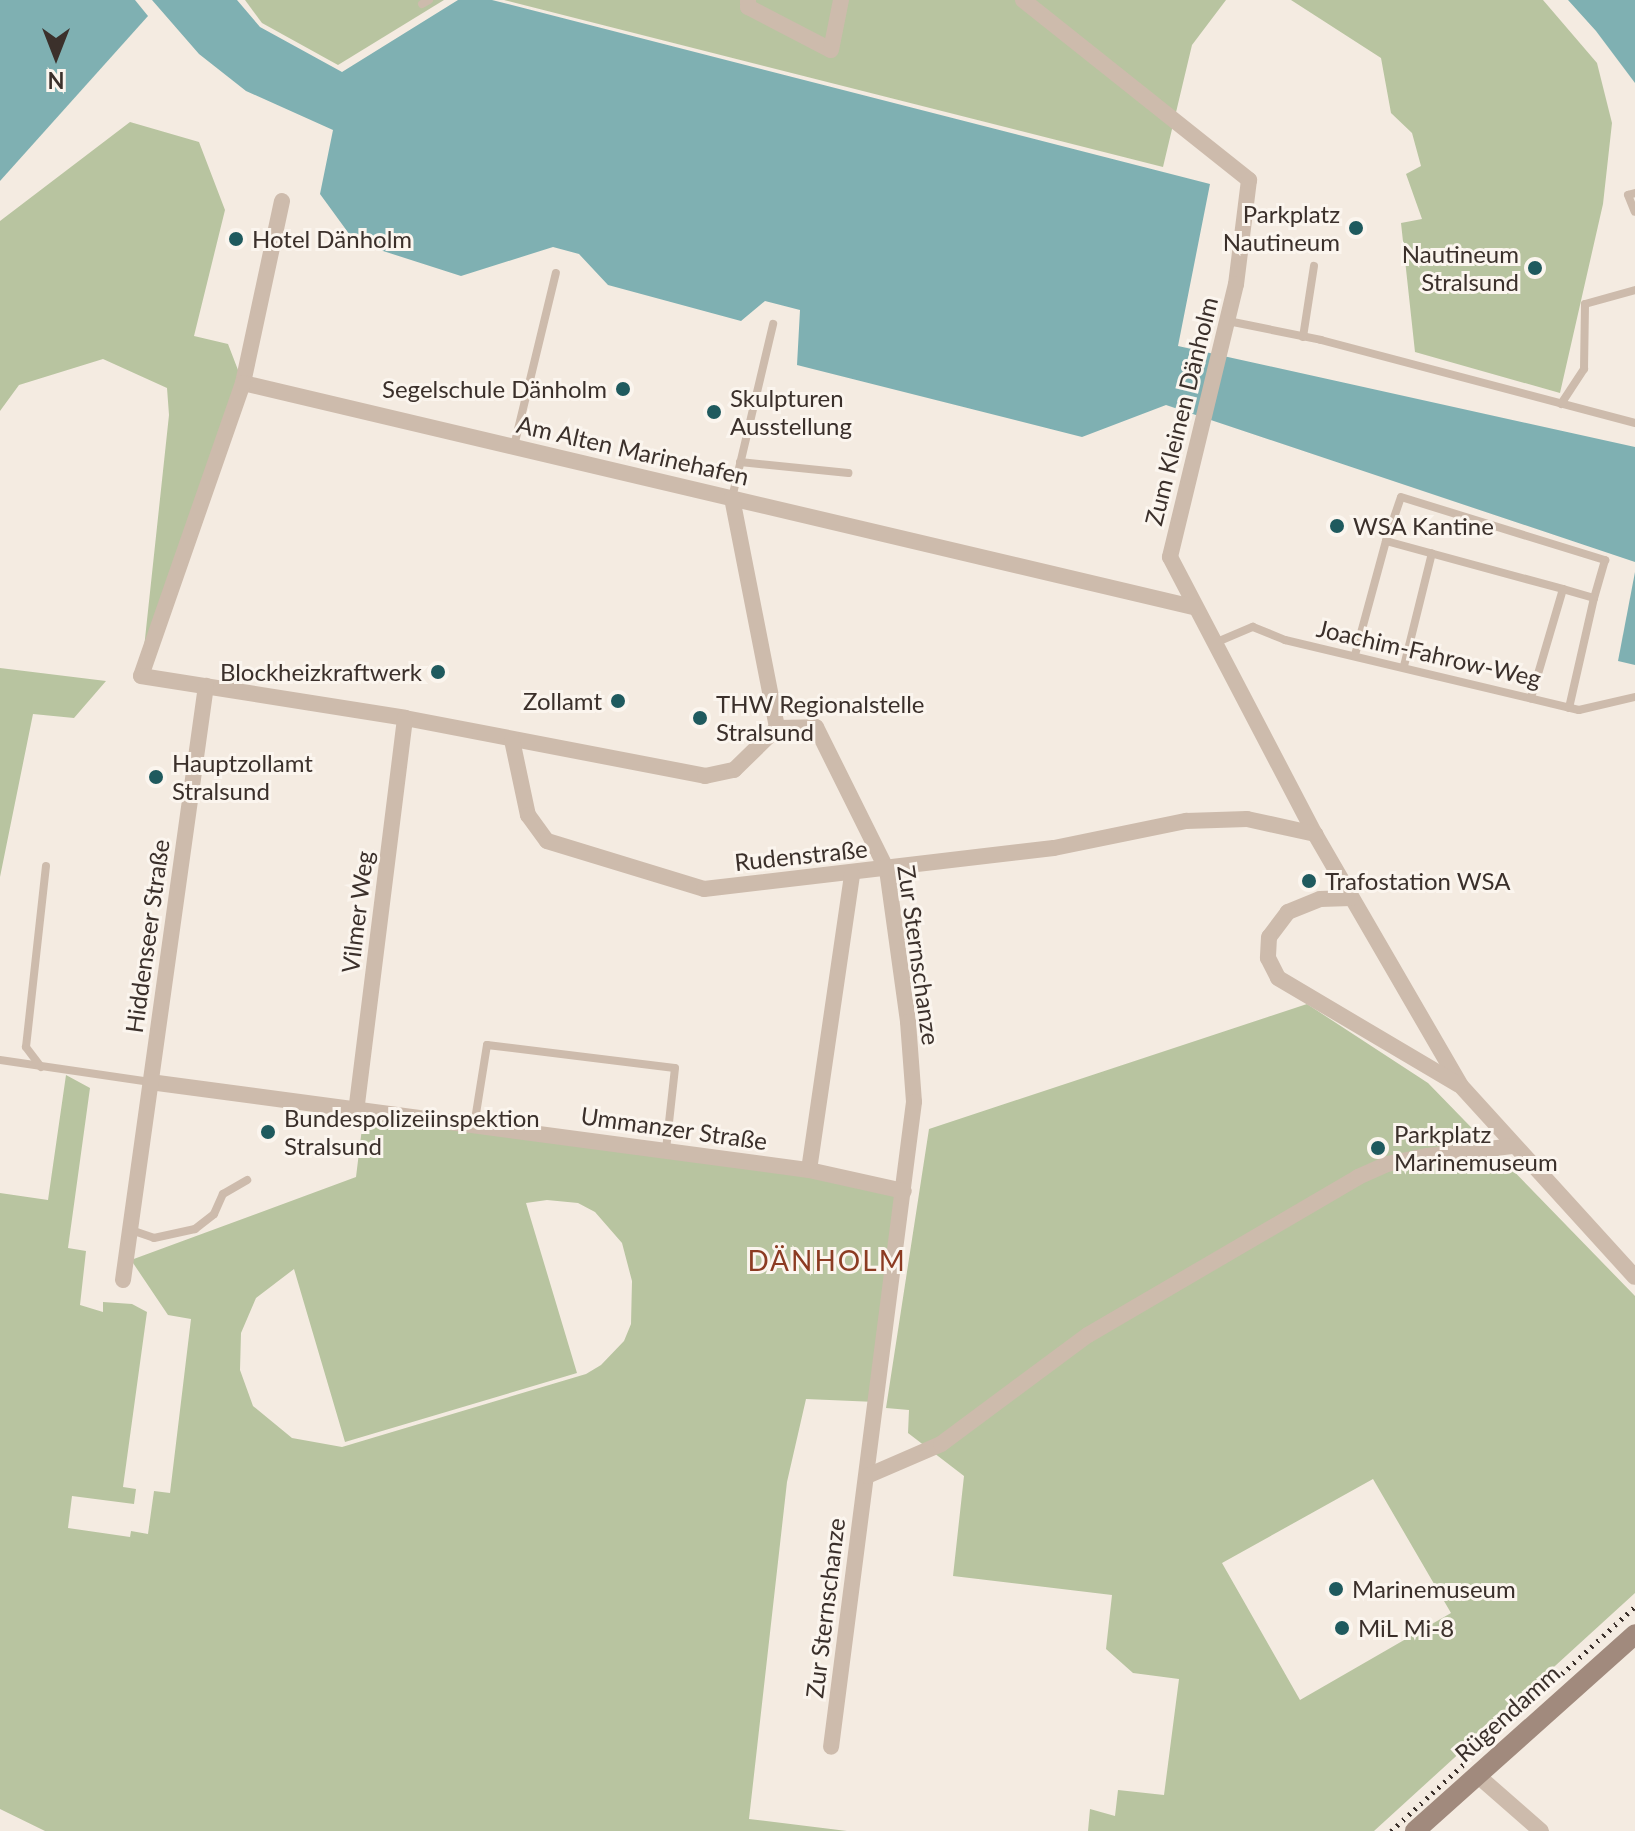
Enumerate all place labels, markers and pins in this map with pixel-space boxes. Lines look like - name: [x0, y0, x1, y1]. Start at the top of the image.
- place label: Parkplatz Nautineum: [1223, 200, 1340, 256]
- marker: Parkplatz Nautineum: [1347, 219, 1365, 237]
- place label: Hotel Dänholm: [252, 225, 412, 253]
- marker: Hotel Dänholm: [227, 230, 245, 248]
- place label: Nautineum Stralsund: [1402, 240, 1519, 296]
- marker: Nautineum Stralsund: [1526, 259, 1544, 277]
- place label: Segelschule Dänholm: [382, 375, 607, 403]
- marker: Segelschule Dänholm: [614, 380, 632, 398]
- place label: Skulpturen Ausstellung: [730, 384, 852, 440]
- marker: Skulpturen Ausstellung: [705, 403, 723, 421]
- place label: WSA Kantine: [1353, 512, 1495, 540]
- marker: WSA Kantine: [1328, 517, 1346, 535]
- place label: Blockheizkraftwerk: [220, 658, 422, 686]
- marker: Blockheizkraftwerk: [429, 663, 447, 681]
- place label: Zollamt: [523, 687, 602, 715]
- place label: THW Regionalstelle Stralsund: [716, 690, 925, 746]
- marker: Zollamt: [609, 692, 627, 710]
- marker: THW Regionalstelle Stralsund: [691, 709, 709, 727]
- place label: Hauptzollamt Stralsund: [172, 749, 313, 805]
- marker: Hauptzollamt Stralsund: [147, 768, 165, 786]
- place label: Trafostation WSA: [1325, 867, 1511, 895]
- marker: Trafostation WSA: [1300, 872, 1318, 890]
- place label: Bundespolizeiinspektion Stralsund: [284, 1104, 540, 1160]
- place label: Parkplatz Marinemuseum: [1394, 1120, 1558, 1176]
- marker: Bundespolizeiinspektion Stralsund: [259, 1123, 277, 1141]
- marker: Parkplatz Marinemuseum: [1369, 1139, 1387, 1157]
- place label: Marinemuseum: [1352, 1575, 1516, 1603]
- marker: Marinemuseum: [1327, 1580, 1345, 1598]
- place label: MiL Mi-8: [1358, 1614, 1455, 1642]
- marker: MiL Mi-8: [1333, 1619, 1351, 1637]

